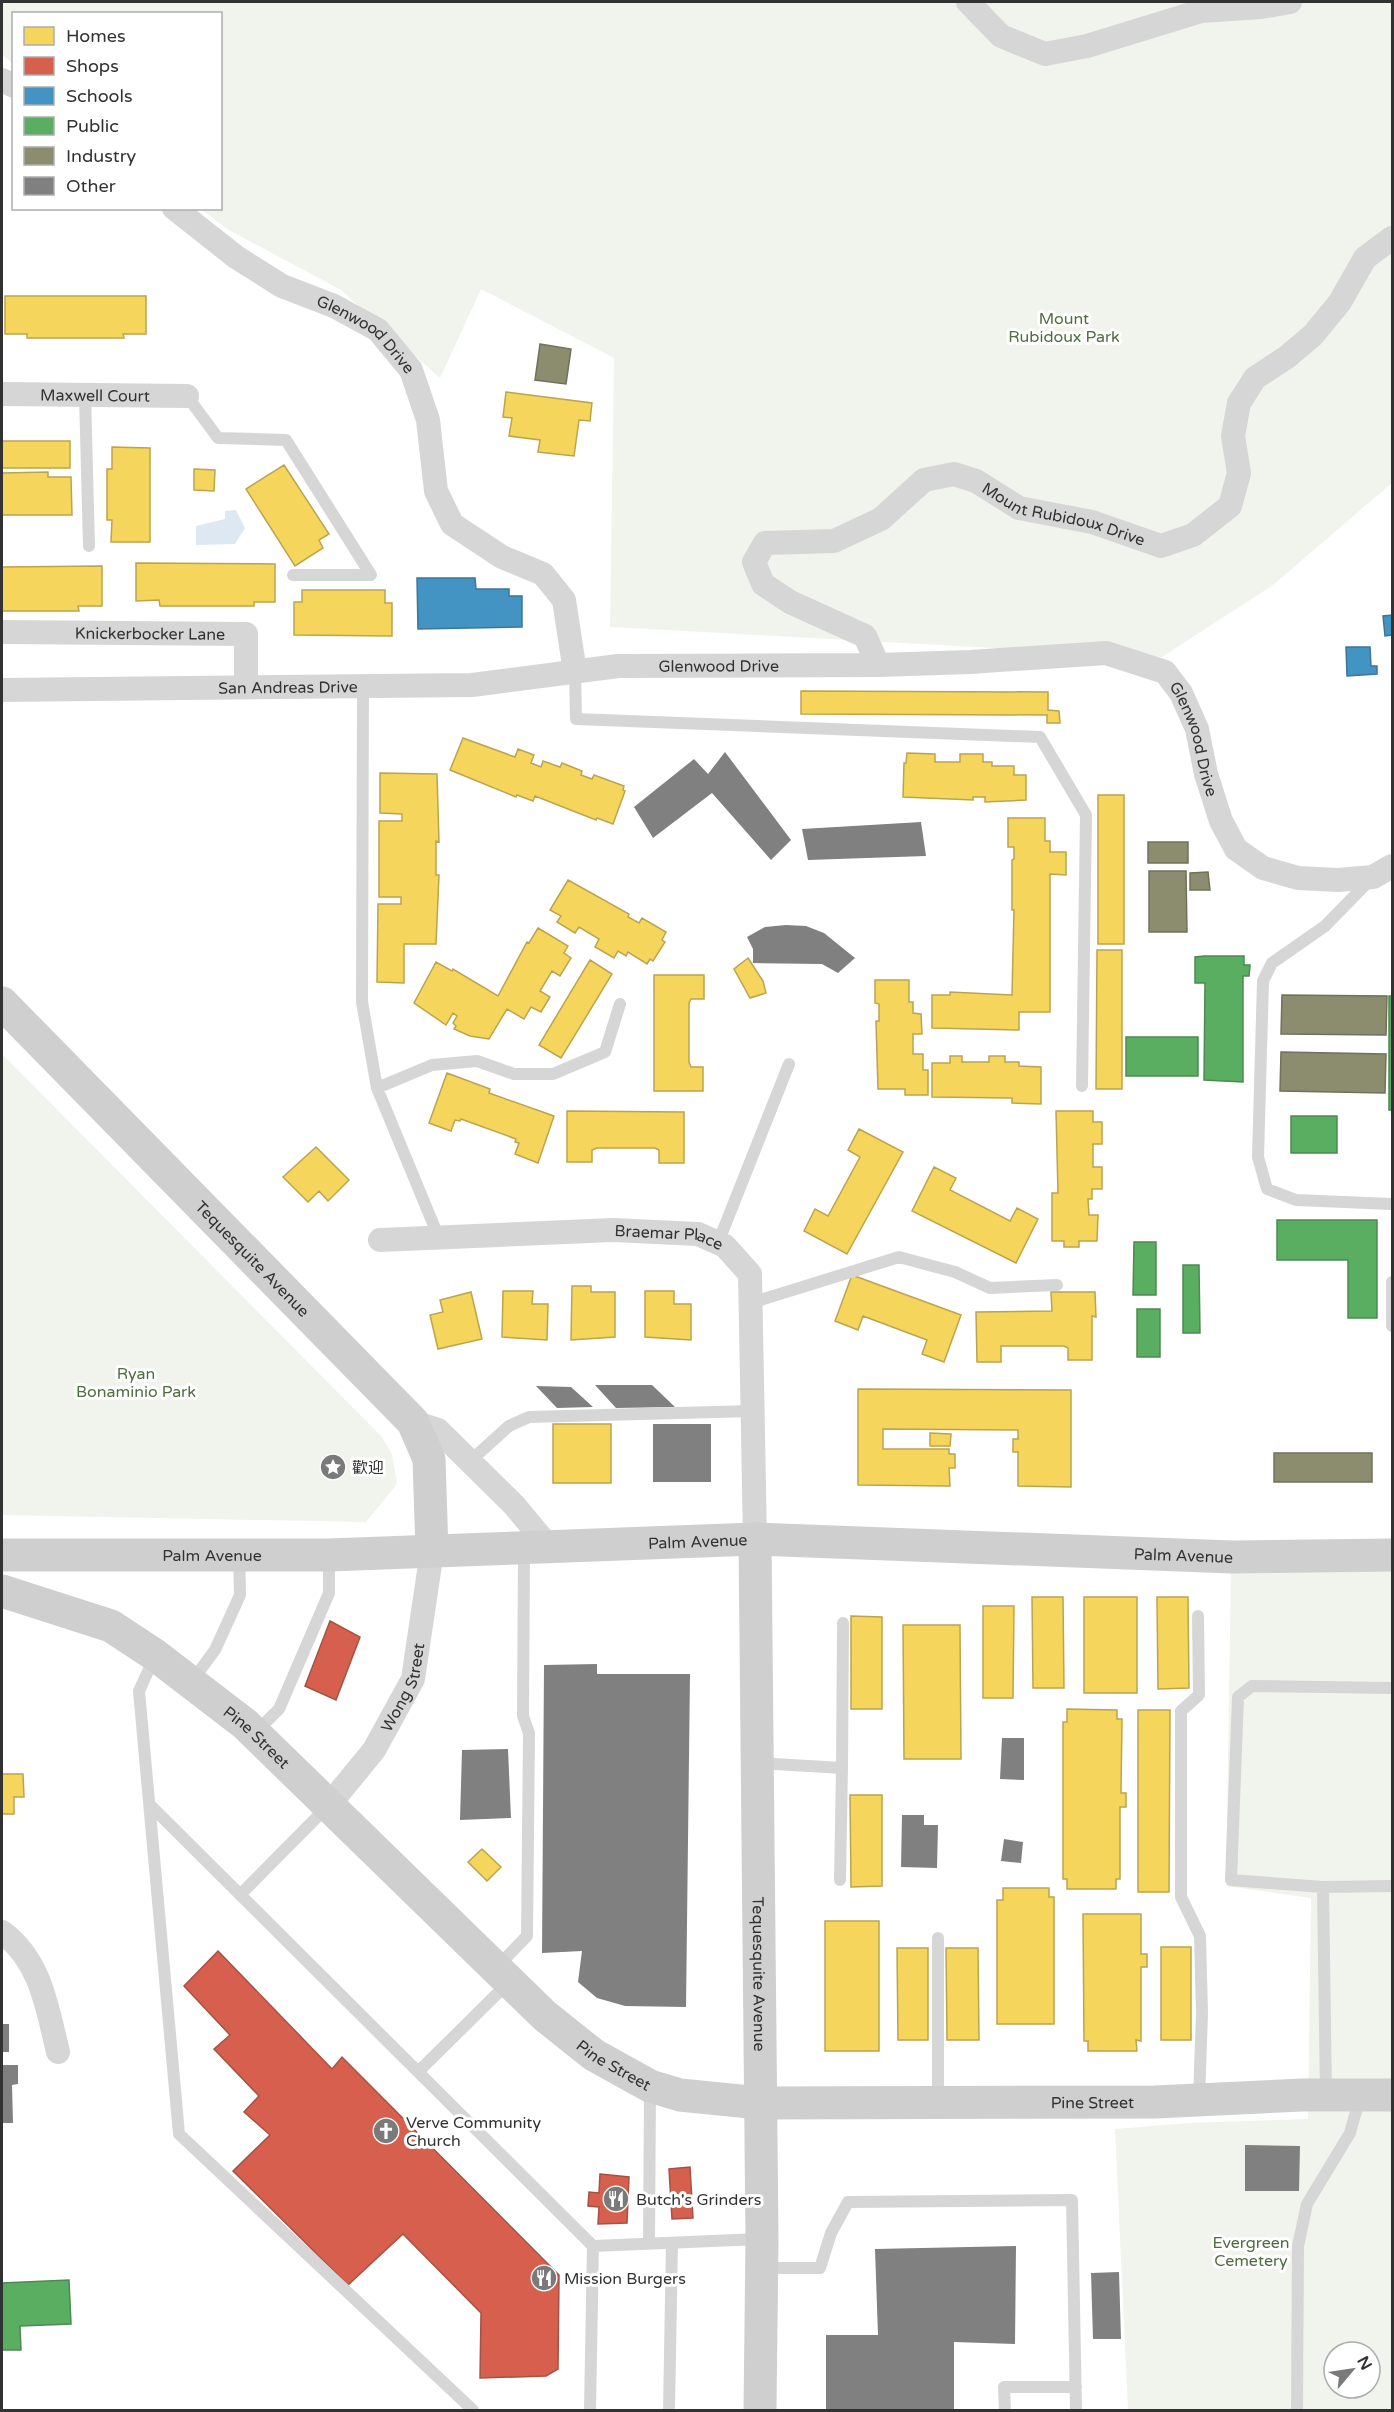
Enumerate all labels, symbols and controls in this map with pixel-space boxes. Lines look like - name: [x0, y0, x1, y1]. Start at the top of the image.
- legend: [12, 12, 222, 210]
- text: Homes: [66, 25, 126, 47]
- text: Shops: [66, 55, 119, 77]
- text: Schools: [66, 85, 133, 107]
- text: Public: [66, 115, 119, 137]
- text: Industry: [66, 145, 137, 167]
- text: Other: [66, 175, 116, 197]
- street label: Glenwood Drive: [314, 291, 419, 378]
- park label: Mount Rubidoux Park: [1008, 309, 1120, 347]
- street label: Maxwell Court: [40, 385, 150, 407]
- street label: Mount Rubidoux Drive: [978, 478, 1148, 551]
- street label: Knickerbocker Lane: [75, 624, 225, 645]
- street label: Glenwood Drive: [658, 656, 779, 677]
- street label: San Andreas Drive: [218, 677, 358, 699]
- street label: Glenwood Drive: [1165, 678, 1222, 799]
- street label: Tequesquite Avenue: [191, 1197, 313, 1322]
- street label: Braemar Place: [614, 1221, 726, 1255]
- park label: Ryan Bonaminio Park: [76, 1364, 196, 1402]
- place icon: 歡迎: [318, 1452, 348, 1482]
- place label: 歡迎: [352, 1458, 384, 1478]
- street label: Palm Avenue: [648, 1530, 748, 1554]
- street label: Palm Avenue: [1133, 1544, 1233, 1568]
- street label: Palm Avenue: [162, 1546, 262, 1566]
- street label: Wong Street: [377, 1642, 429, 1736]
- street label: Pine Street: [219, 1702, 294, 1773]
- street label: Tequesquite Avenue: [748, 1896, 769, 2051]
- street label: Pine Street: [572, 2036, 654, 2096]
- street label: Pine Street: [1051, 2093, 1134, 2113]
- place label: Verve Community Church: [406, 2113, 541, 2151]
- church icon: Verve Community Church: [371, 2116, 401, 2146]
- restaurant icon: Butch's Grinders: [601, 2184, 631, 2214]
- place label: Butch's Grinders: [636, 2190, 761, 2210]
- park label: Evergreen Cemetery: [1212, 2233, 1290, 2271]
- restaurant icon: Mission Burgers: [529, 2263, 559, 2293]
- place label: Mission Burgers: [564, 2269, 686, 2289]
- north arrow: [1322, 2340, 1382, 2400]
- text: N: [1352, 2353, 1376, 2374]

